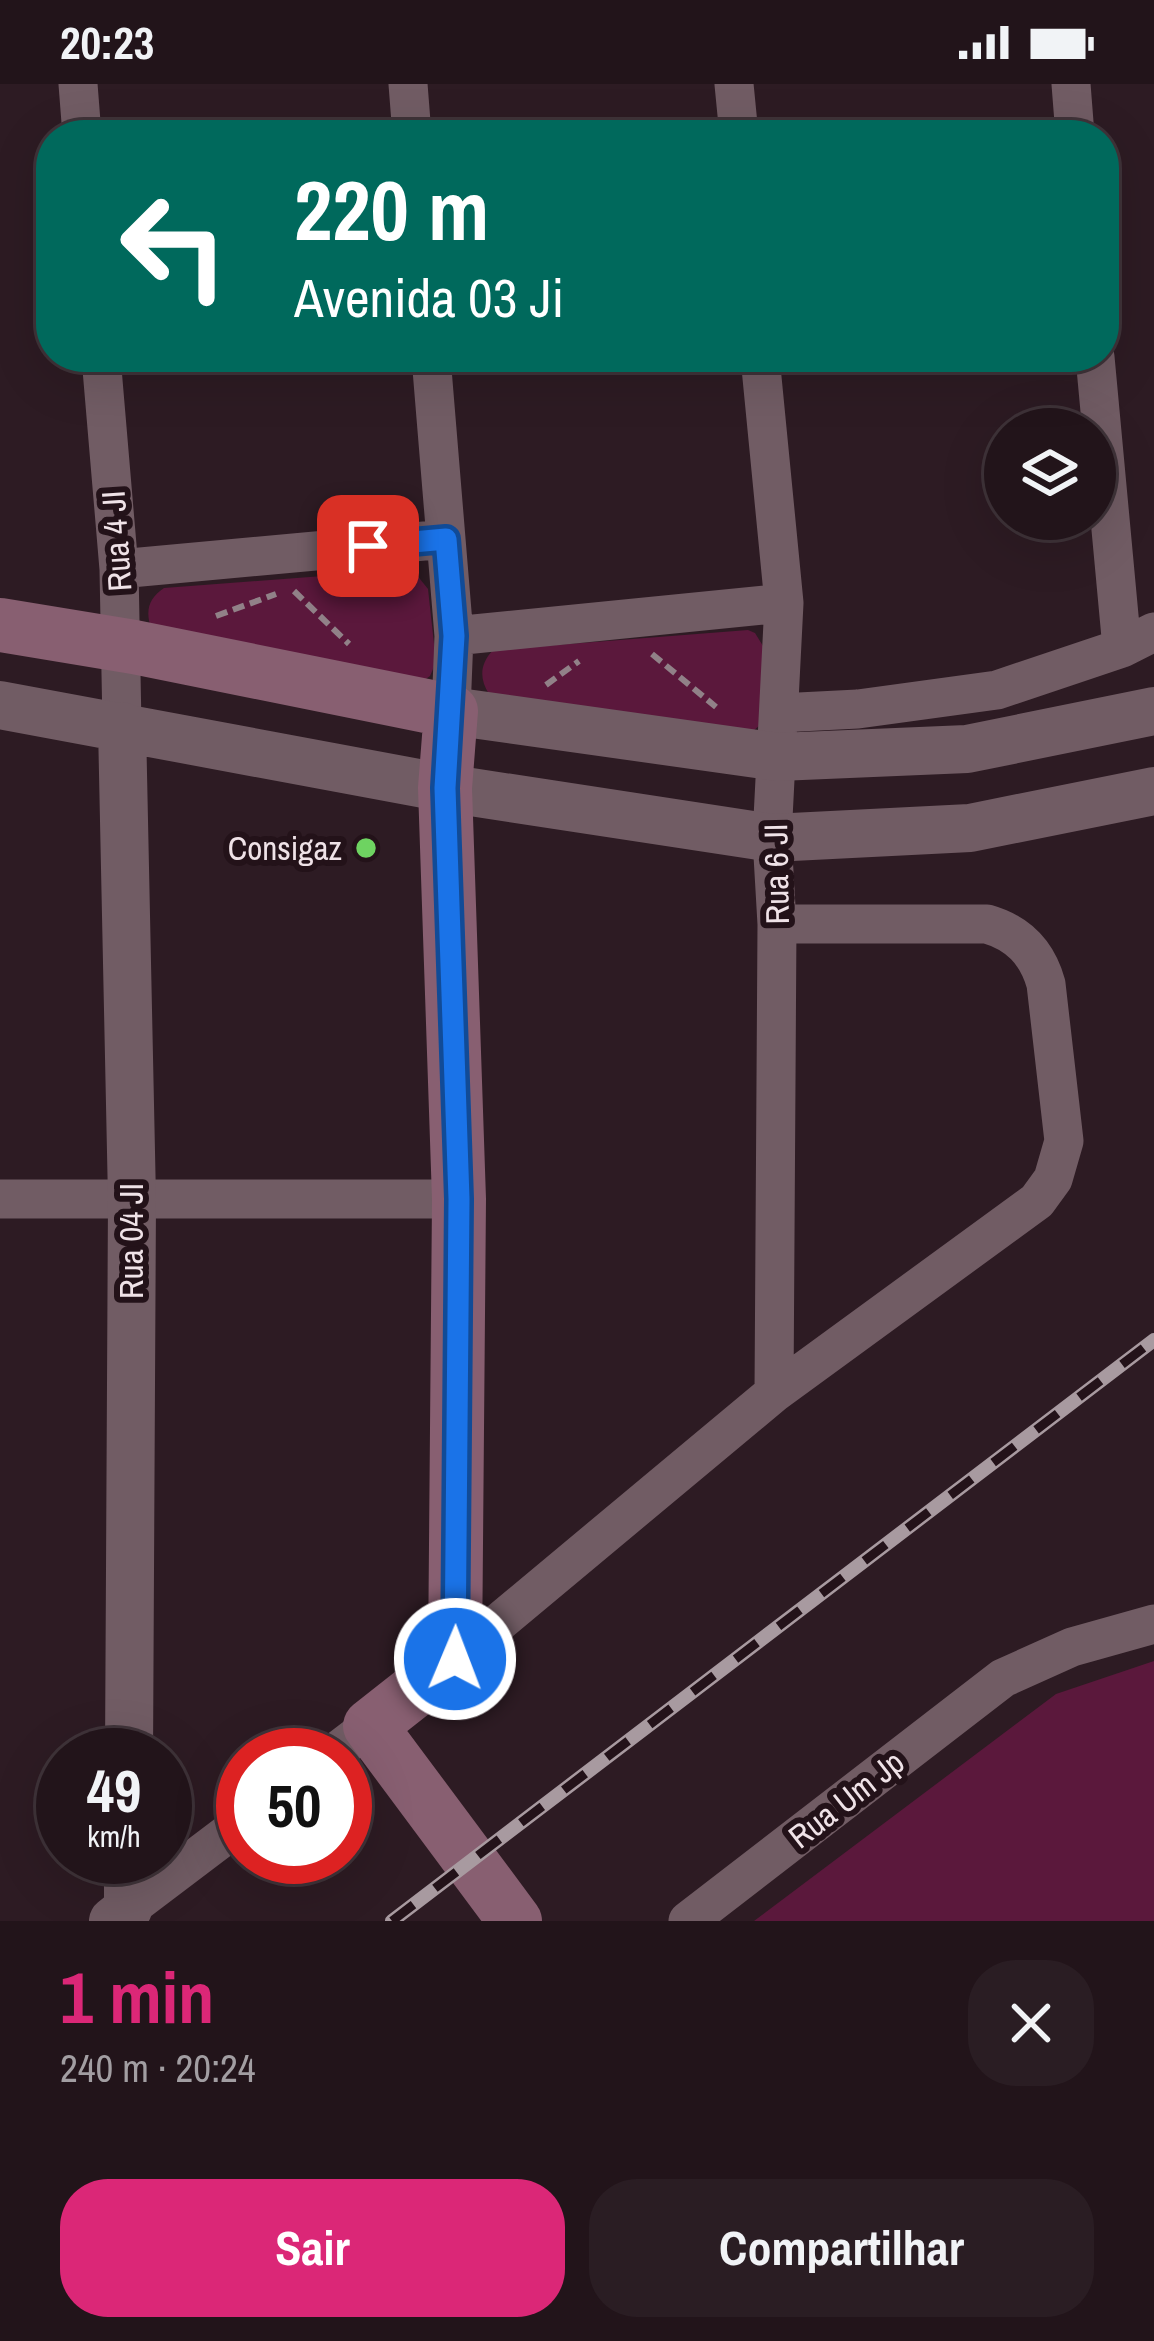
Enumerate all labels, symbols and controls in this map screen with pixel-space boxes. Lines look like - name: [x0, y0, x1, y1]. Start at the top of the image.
- text: 20:23: [60, 12, 154, 73]
- text: 220 m: [294, 153, 489, 266]
- icon: left: [96, 168, 252, 324]
- text: Avenida 03 Ji: [294, 261, 564, 334]
- map controls: [984, 408, 1116, 540]
- button: layers: [984, 408, 1116, 540]
- street label: Rua 4 JI: [91, 489, 141, 593]
- pin: [317, 495, 419, 597]
- icon: arrive: [335, 513, 401, 579]
- street label: Rua 6 JI: [753, 823, 799, 925]
- place label: Consigaz: [228, 826, 342, 870]
- marker: Consigaz: [353, 835, 379, 861]
- street label: Rua 04 JI: [109, 1183, 153, 1299]
- position arrow: [392, 1596, 518, 1722]
- speed limit sign: 50: [216, 1728, 372, 1884]
- street label: Rua Um Jp: [779, 1740, 913, 1858]
- text: 49: [87, 1750, 141, 1831]
- text: km/h: [87, 1816, 141, 1856]
- text: 1 min: [60, 1948, 214, 2045]
- button: close: [968, 1960, 1094, 2086]
- text: 240 m · 20:24: [60, 2042, 256, 2094]
- button: Sair: [60, 2179, 565, 2317]
- button: Compartilhar: [589, 2179, 1094, 2317]

